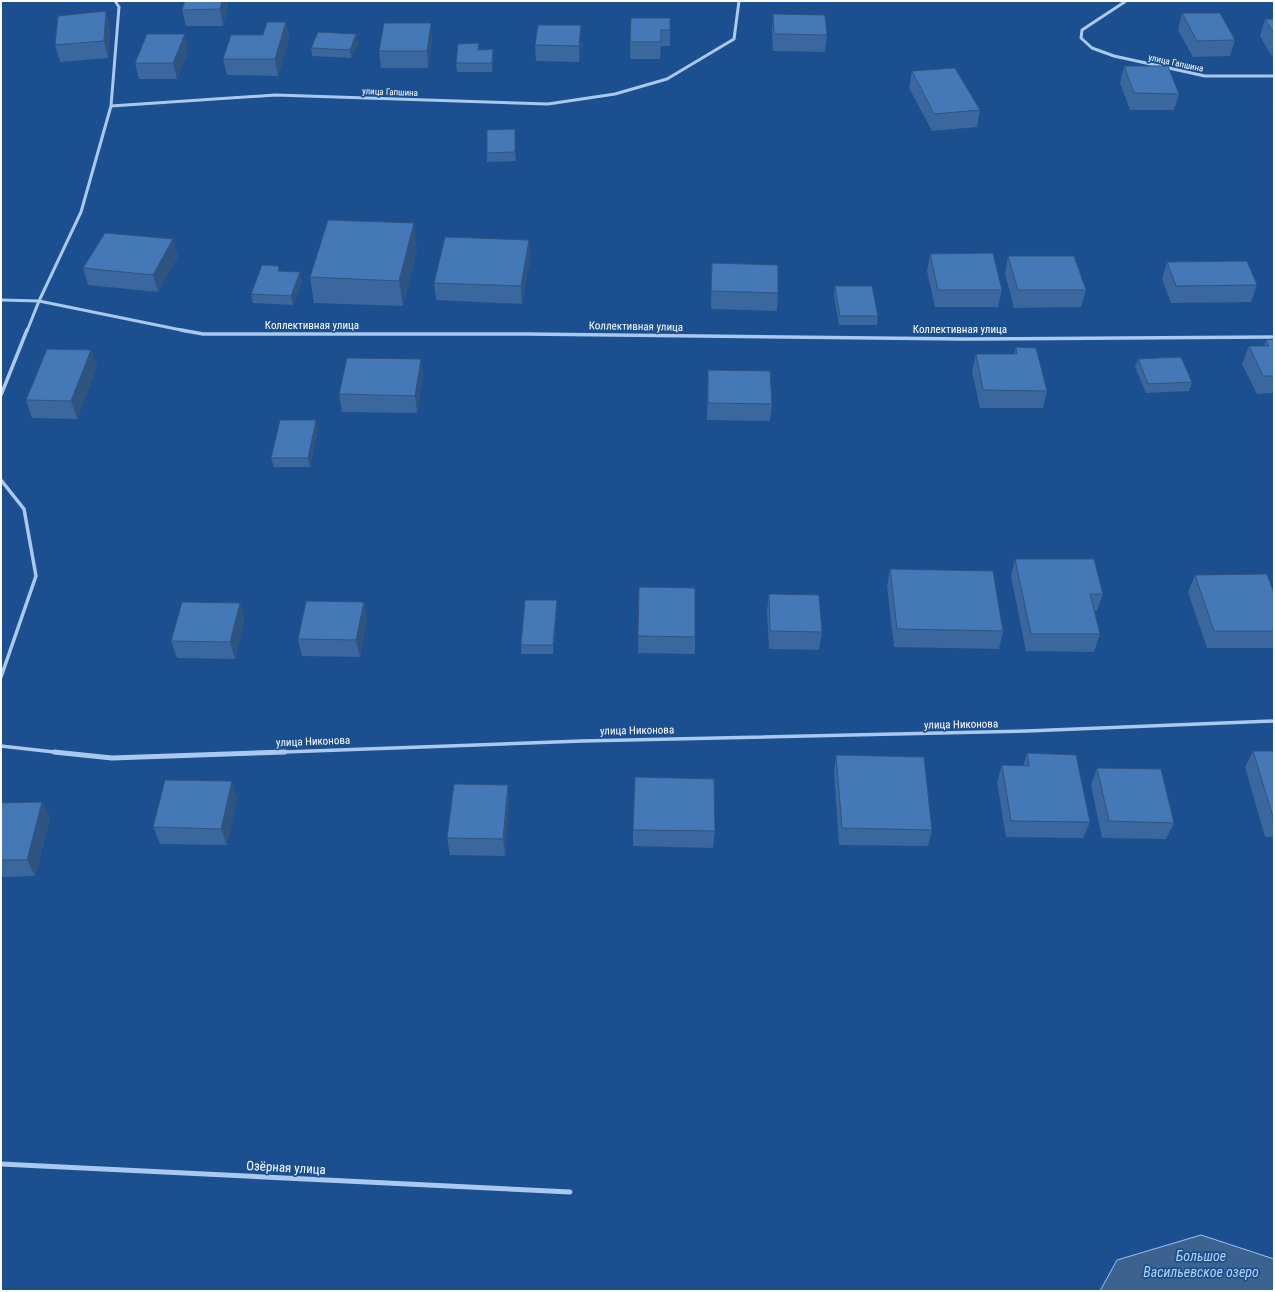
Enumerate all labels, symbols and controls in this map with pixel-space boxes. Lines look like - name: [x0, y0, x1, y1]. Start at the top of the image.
- street label: улица Гапшина: [1148, 52, 1204, 74]
- street label: улица Гапшина: [362, 86, 418, 98]
- street label: Коллективная улица: [265, 319, 359, 332]
- street label: Коллективная улица: [589, 319, 683, 334]
- street label: Коллективная улица: [913, 323, 1007, 336]
- street label: улица Никонова: [924, 717, 998, 732]
- street label: улица Никонова: [600, 723, 674, 738]
- street label: улица Никонова: [276, 734, 350, 749]
- street label: Озёрная улица: [246, 1158, 326, 1177]
- water label: Большое Васильевское озеро: [1143, 1248, 1259, 1280]

